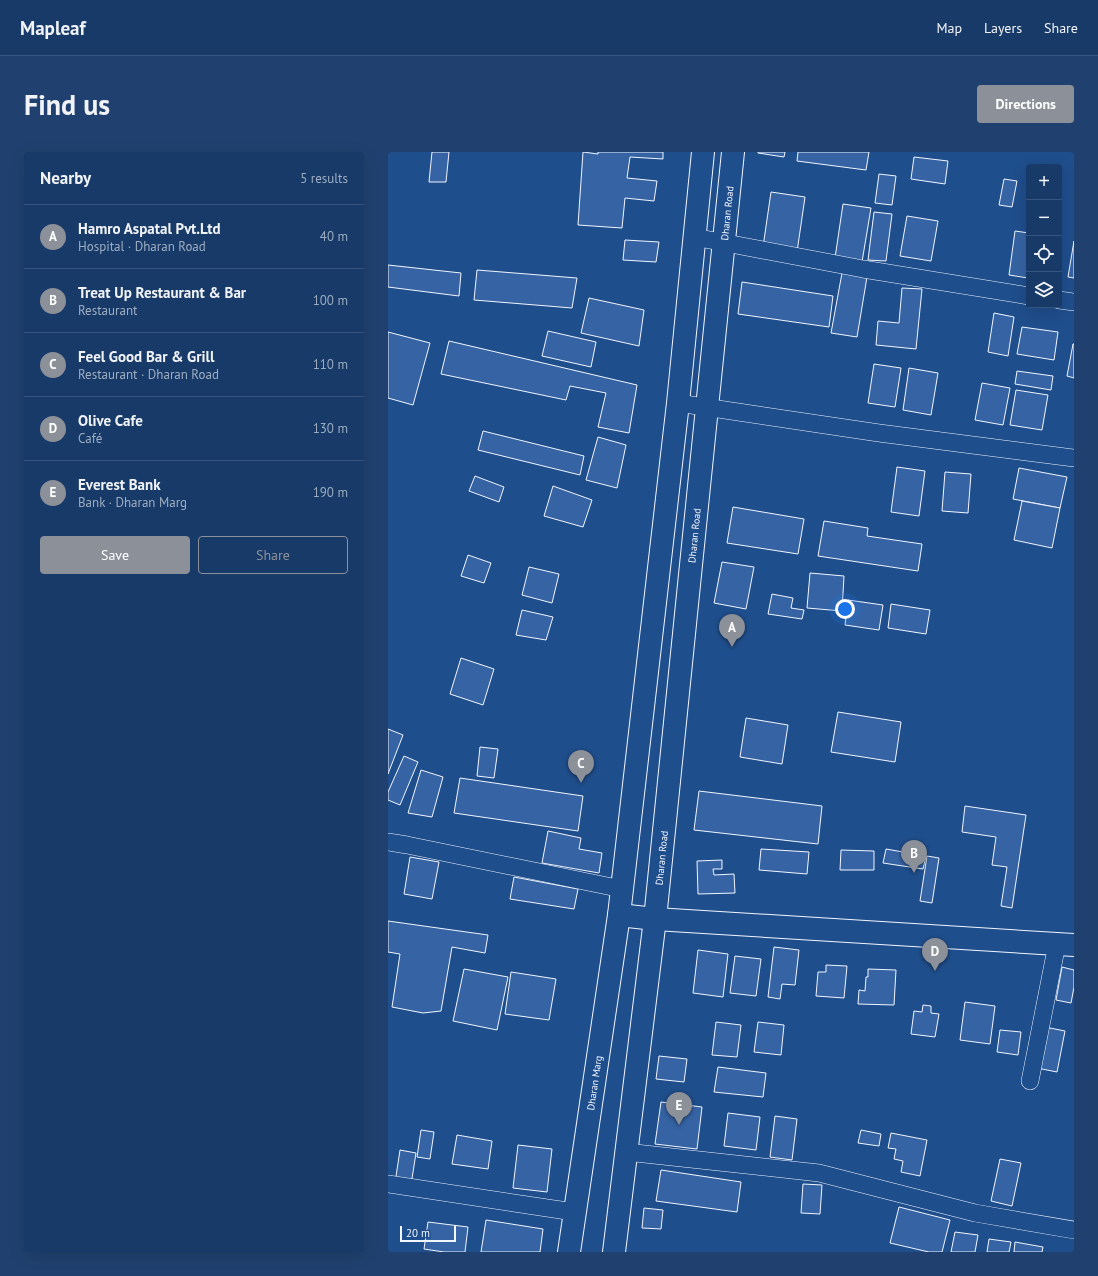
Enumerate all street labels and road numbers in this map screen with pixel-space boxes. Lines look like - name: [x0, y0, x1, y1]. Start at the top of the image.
- street label: Dharan Road: [718, 185, 737, 241]
- street label: Dharan Road: [685, 508, 704, 563]
- street label: Dharan Road: [652, 830, 671, 886]
- street label: Dharan Marg: [584, 1055, 605, 1111]

